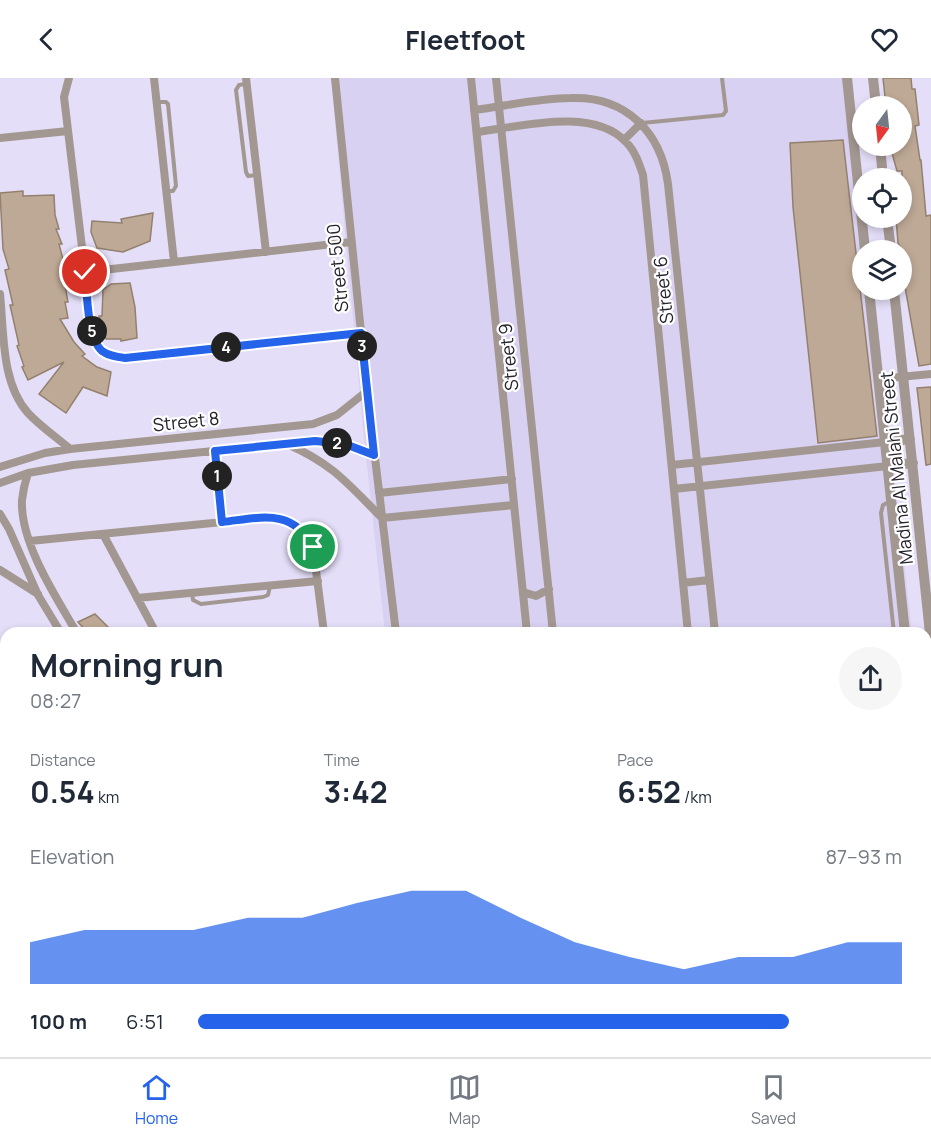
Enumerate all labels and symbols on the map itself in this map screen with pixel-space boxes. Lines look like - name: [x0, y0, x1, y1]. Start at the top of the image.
- north arrow: [852, 96, 912, 156]
- street label: Street 500: [320, 223, 354, 313]
- pin: [59, 246, 110, 297]
- street label: Street 6: [648, 255, 678, 325]
- pin: 5: [77, 316, 107, 346]
- street label: Street 9: [493, 322, 523, 392]
- pin: 3: [347, 331, 377, 361]
- pin: 4: [211, 332, 241, 362]
- street label: Madina Al Malahi Street: [874, 370, 918, 566]
- street label: Street 8: [151, 406, 221, 436]
- pin: 2: [322, 428, 352, 458]
- pin: 1: [202, 461, 232, 491]
- pin: [287, 521, 338, 572]

